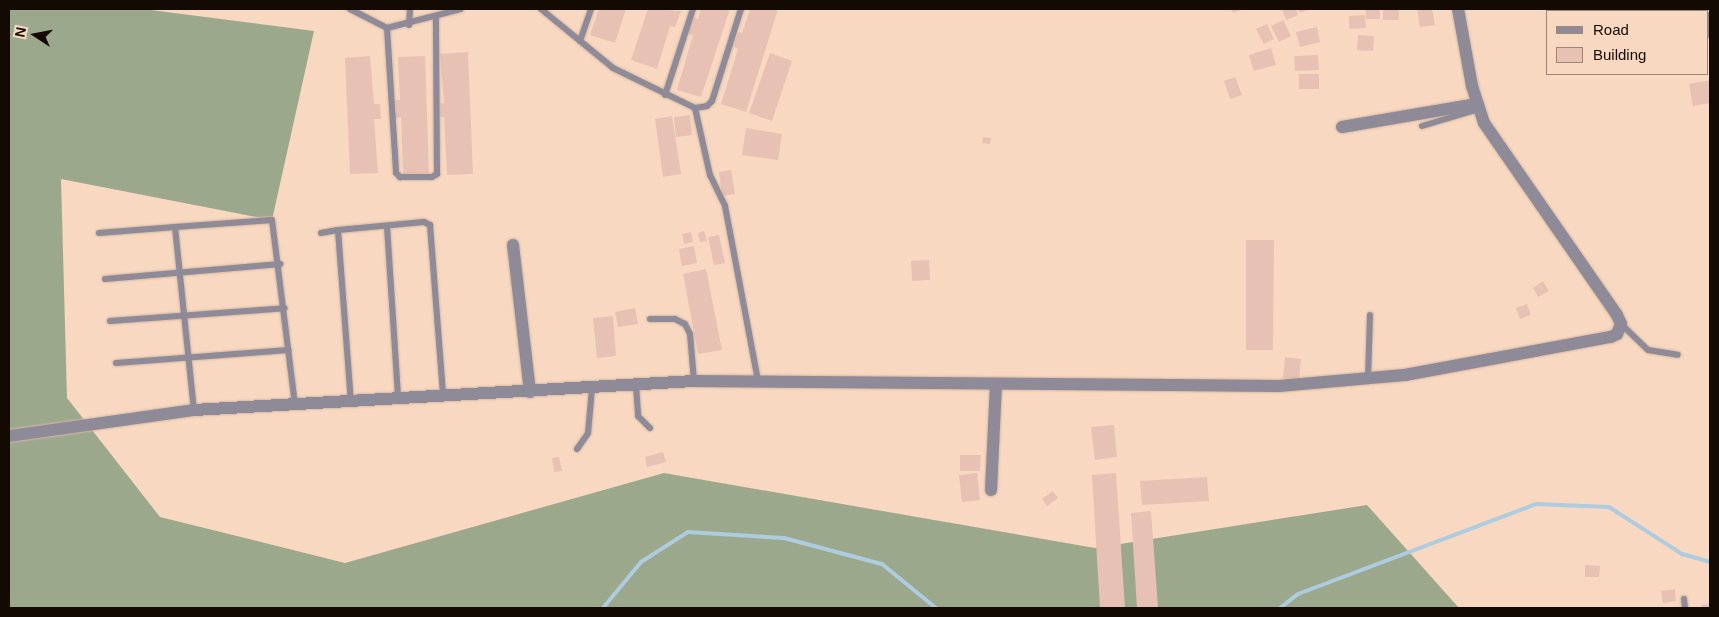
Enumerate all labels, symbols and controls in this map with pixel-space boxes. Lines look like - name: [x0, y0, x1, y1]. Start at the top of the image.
- north arrow: [10, 10, 60, 60]
- legend: [1546, 10, 1709, 75]
- text: Road: [1593, 21, 1629, 38]
- text: N: [11, 26, 29, 39]
- text: Building: [1593, 46, 1646, 63]

